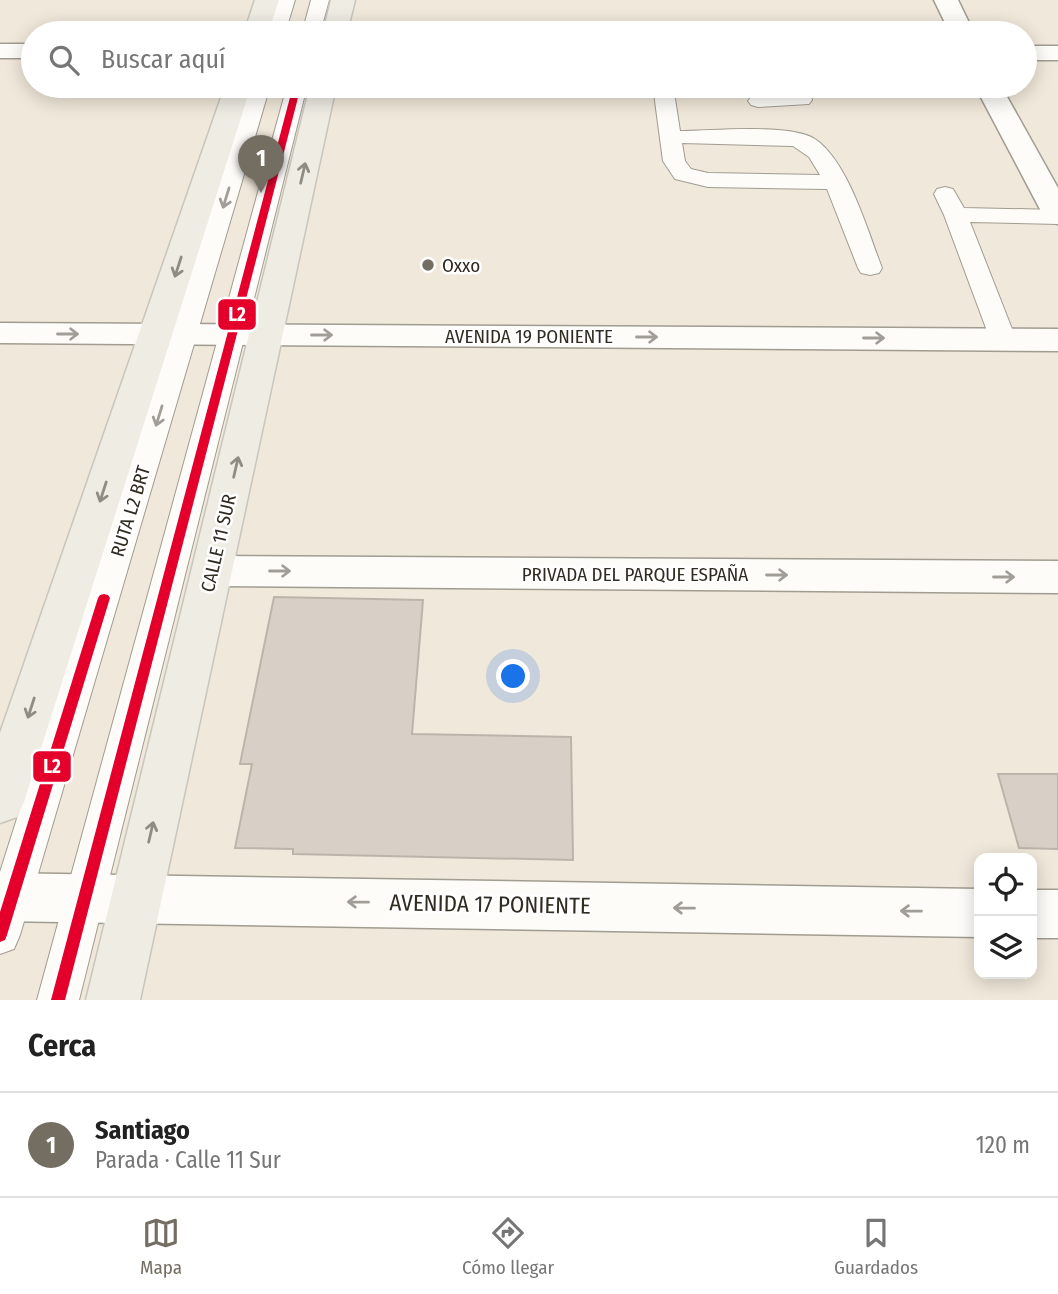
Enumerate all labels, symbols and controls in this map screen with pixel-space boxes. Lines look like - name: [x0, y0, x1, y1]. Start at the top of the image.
- search box: [21, 21, 1037, 98]
- icon: search: [45, 41, 83, 79]
- text: Buscar aquí: [101, 44, 226, 75]
- pin: 1: [238, 135, 284, 193]
- one-way arrow: [297, 162, 311, 185]
- one-way arrow: [218, 187, 231, 209]
- place label: Oxxo: [442, 254, 480, 277]
- one-way arrow: [171, 255, 183, 277]
- marker: Oxxo: [420, 257, 436, 273]
- line badge: L2: [217, 298, 257, 331]
- text: L2: [228, 303, 246, 326]
- street label: AVENIDA 19 PONIENTE: [445, 325, 613, 348]
- one-way arrow: [56, 327, 79, 341]
- one-way arrow: [310, 328, 333, 342]
- one-way arrow: [635, 330, 658, 344]
- one-way arrow: [863, 331, 886, 345]
- one-way arrow: [152, 404, 165, 426]
- one-way arrow: [229, 456, 243, 479]
- street label: RUTA L2 BRT: [106, 463, 155, 559]
- one-way arrow: [96, 481, 109, 503]
- street label: CALLE 11 SUR: [196, 492, 241, 594]
- street label: PRIVADA DEL PARQUE ESPAÑA: [522, 563, 748, 586]
- one-way arrow: [268, 564, 291, 578]
- one-way arrow: [765, 568, 788, 582]
- one-way arrow: [993, 570, 1016, 584]
- your location: [496, 659, 530, 693]
- one-way arrow: [24, 697, 37, 719]
- line badge: L2: [32, 750, 72, 783]
- text: L2: [43, 755, 61, 778]
- one-way arrow: [145, 821, 159, 844]
- map controls: [974, 853, 1037, 979]
- button: locate: [974, 853, 1037, 916]
- street label: AVENIDA 17 PONIENTE: [389, 888, 591, 920]
- one-way arrow: [347, 895, 370, 909]
- one-way arrow: [672, 901, 695, 914]
- one-way arrow: [900, 905, 923, 918]
- button: layers: [974, 916, 1037, 979]
- text: Cerca: [28, 1028, 96, 1064]
- text: Santiago: [95, 1115, 190, 1146]
- text: 1: [46, 1131, 56, 1159]
- text: 120 m: [976, 1131, 1030, 1159]
- text: Parada · Calle 11 Sur: [95, 1146, 281, 1174]
- tab: Mapa: [140, 1214, 182, 1279]
- tab: Cómo llegar: [462, 1214, 554, 1279]
- tab: Guardados: [834, 1214, 918, 1279]

